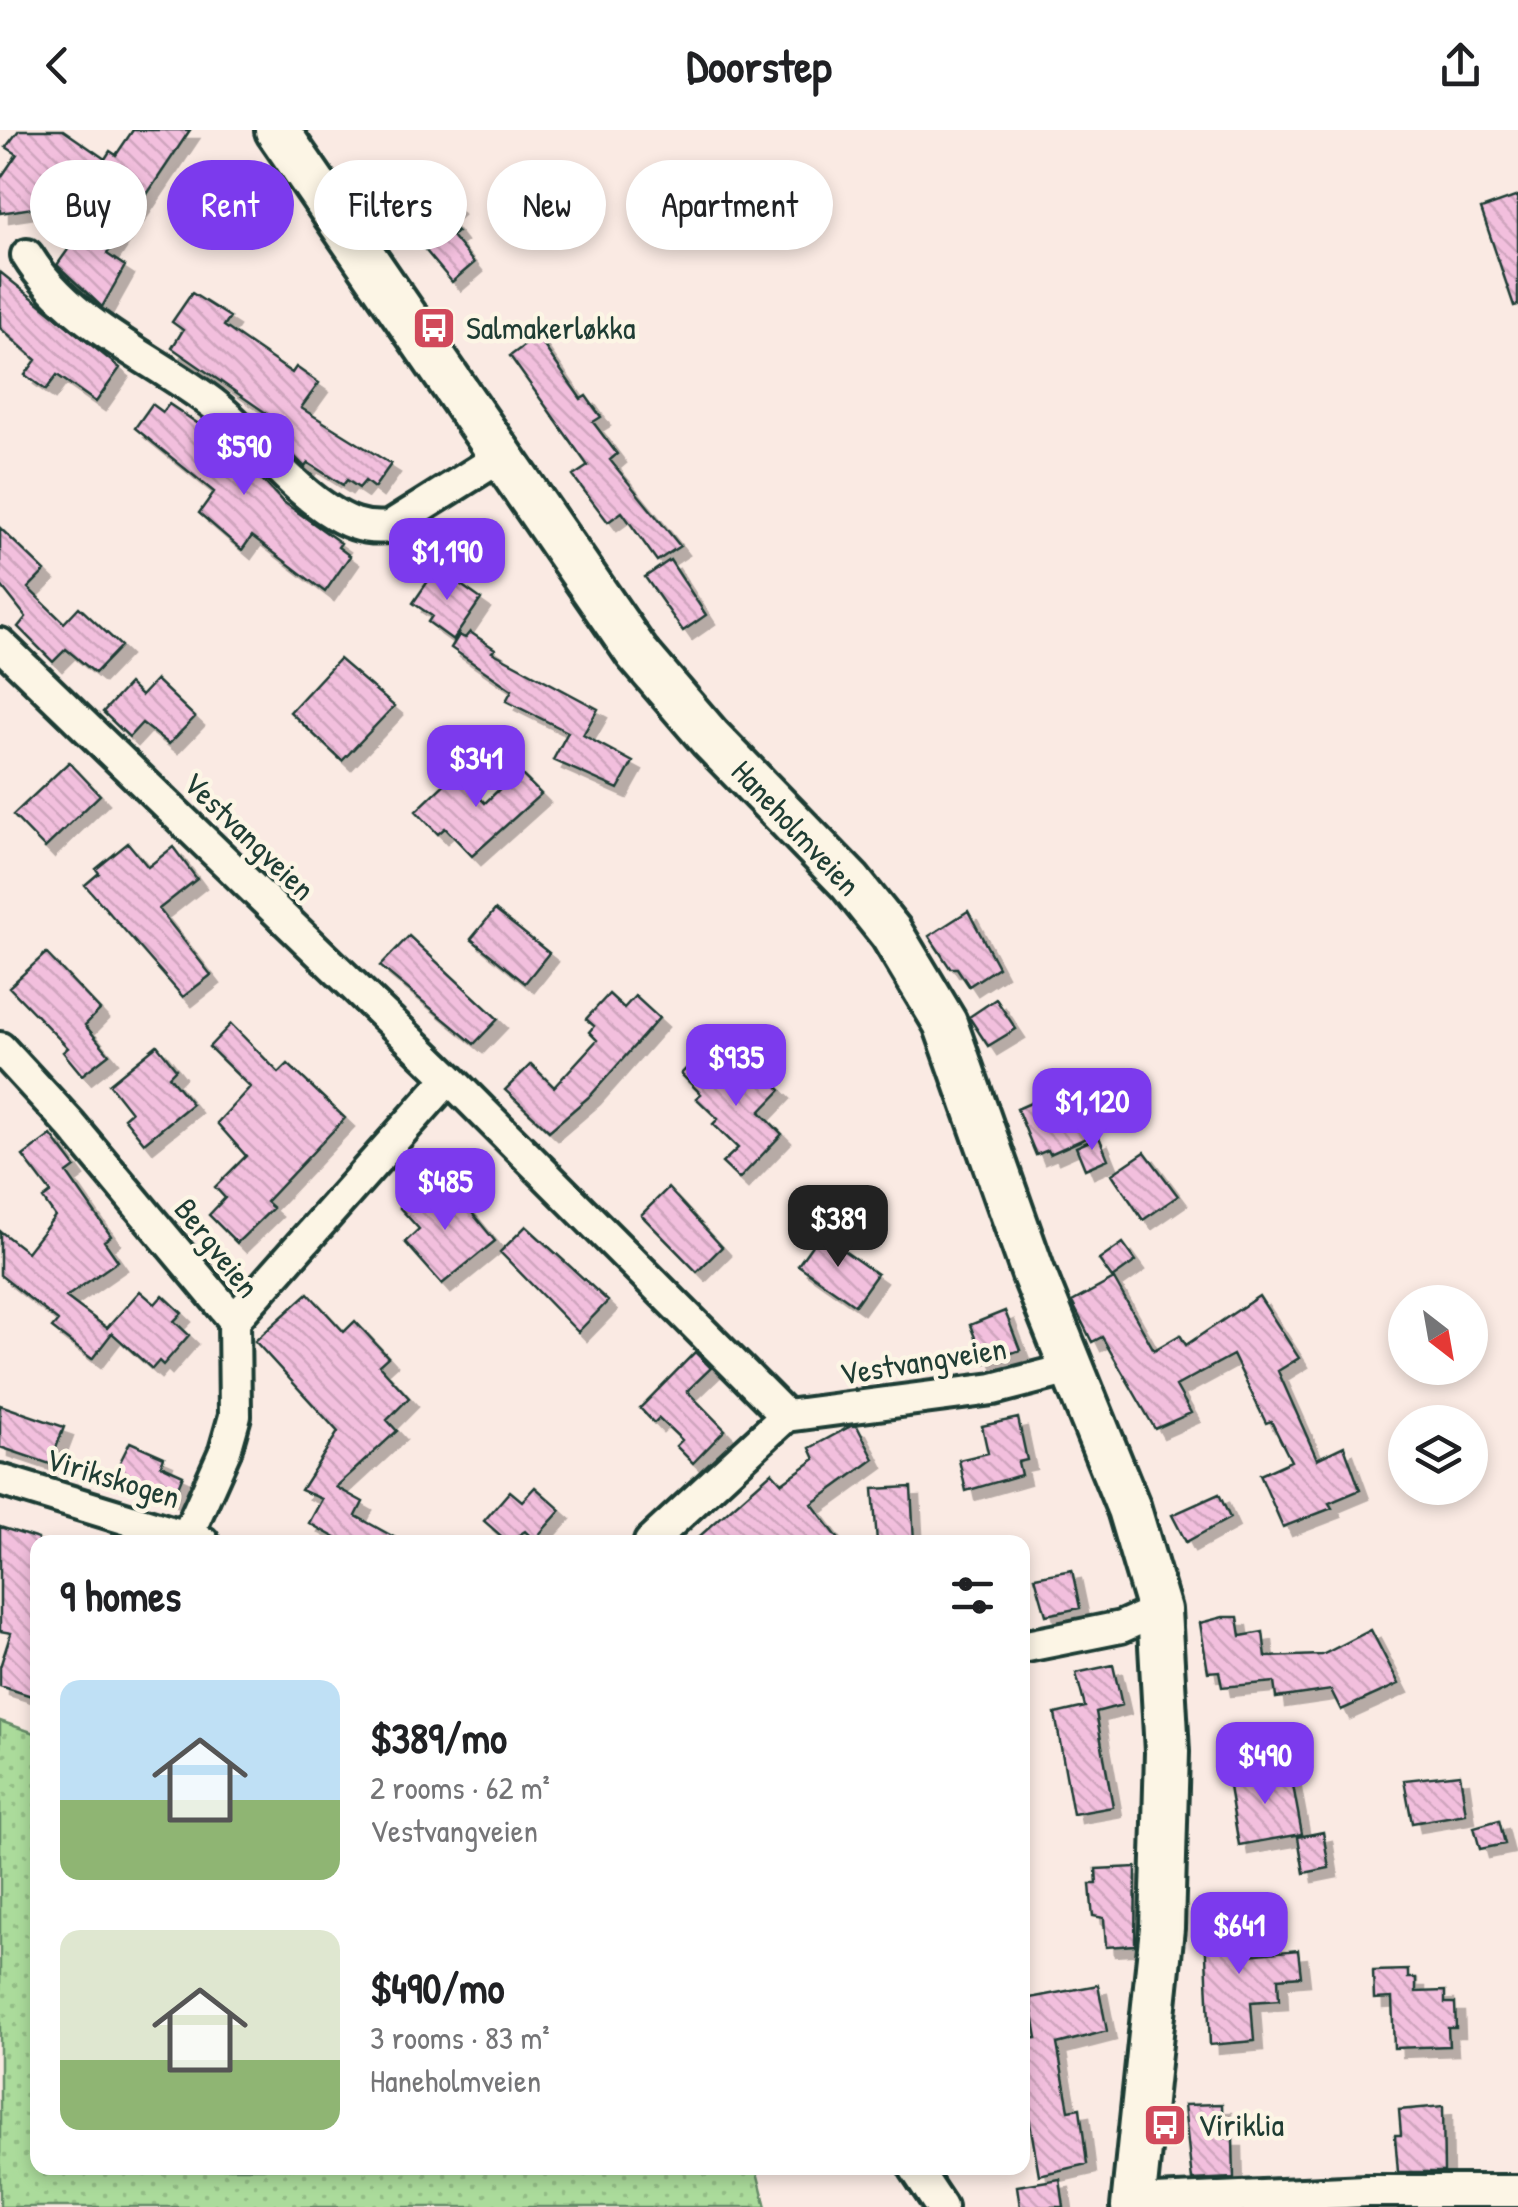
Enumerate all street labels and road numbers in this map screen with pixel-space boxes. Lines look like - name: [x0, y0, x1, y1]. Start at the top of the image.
- street label: Haneholmveien: [722, 750, 870, 905]
- street label: Vestvangveien: [174, 762, 325, 909]
- street label: Bergveien: [165, 1189, 270, 1306]
- street label: Vestvangveien: [837, 1326, 1009, 1395]
- street label: Virikskogen: [41, 1437, 185, 1518]

